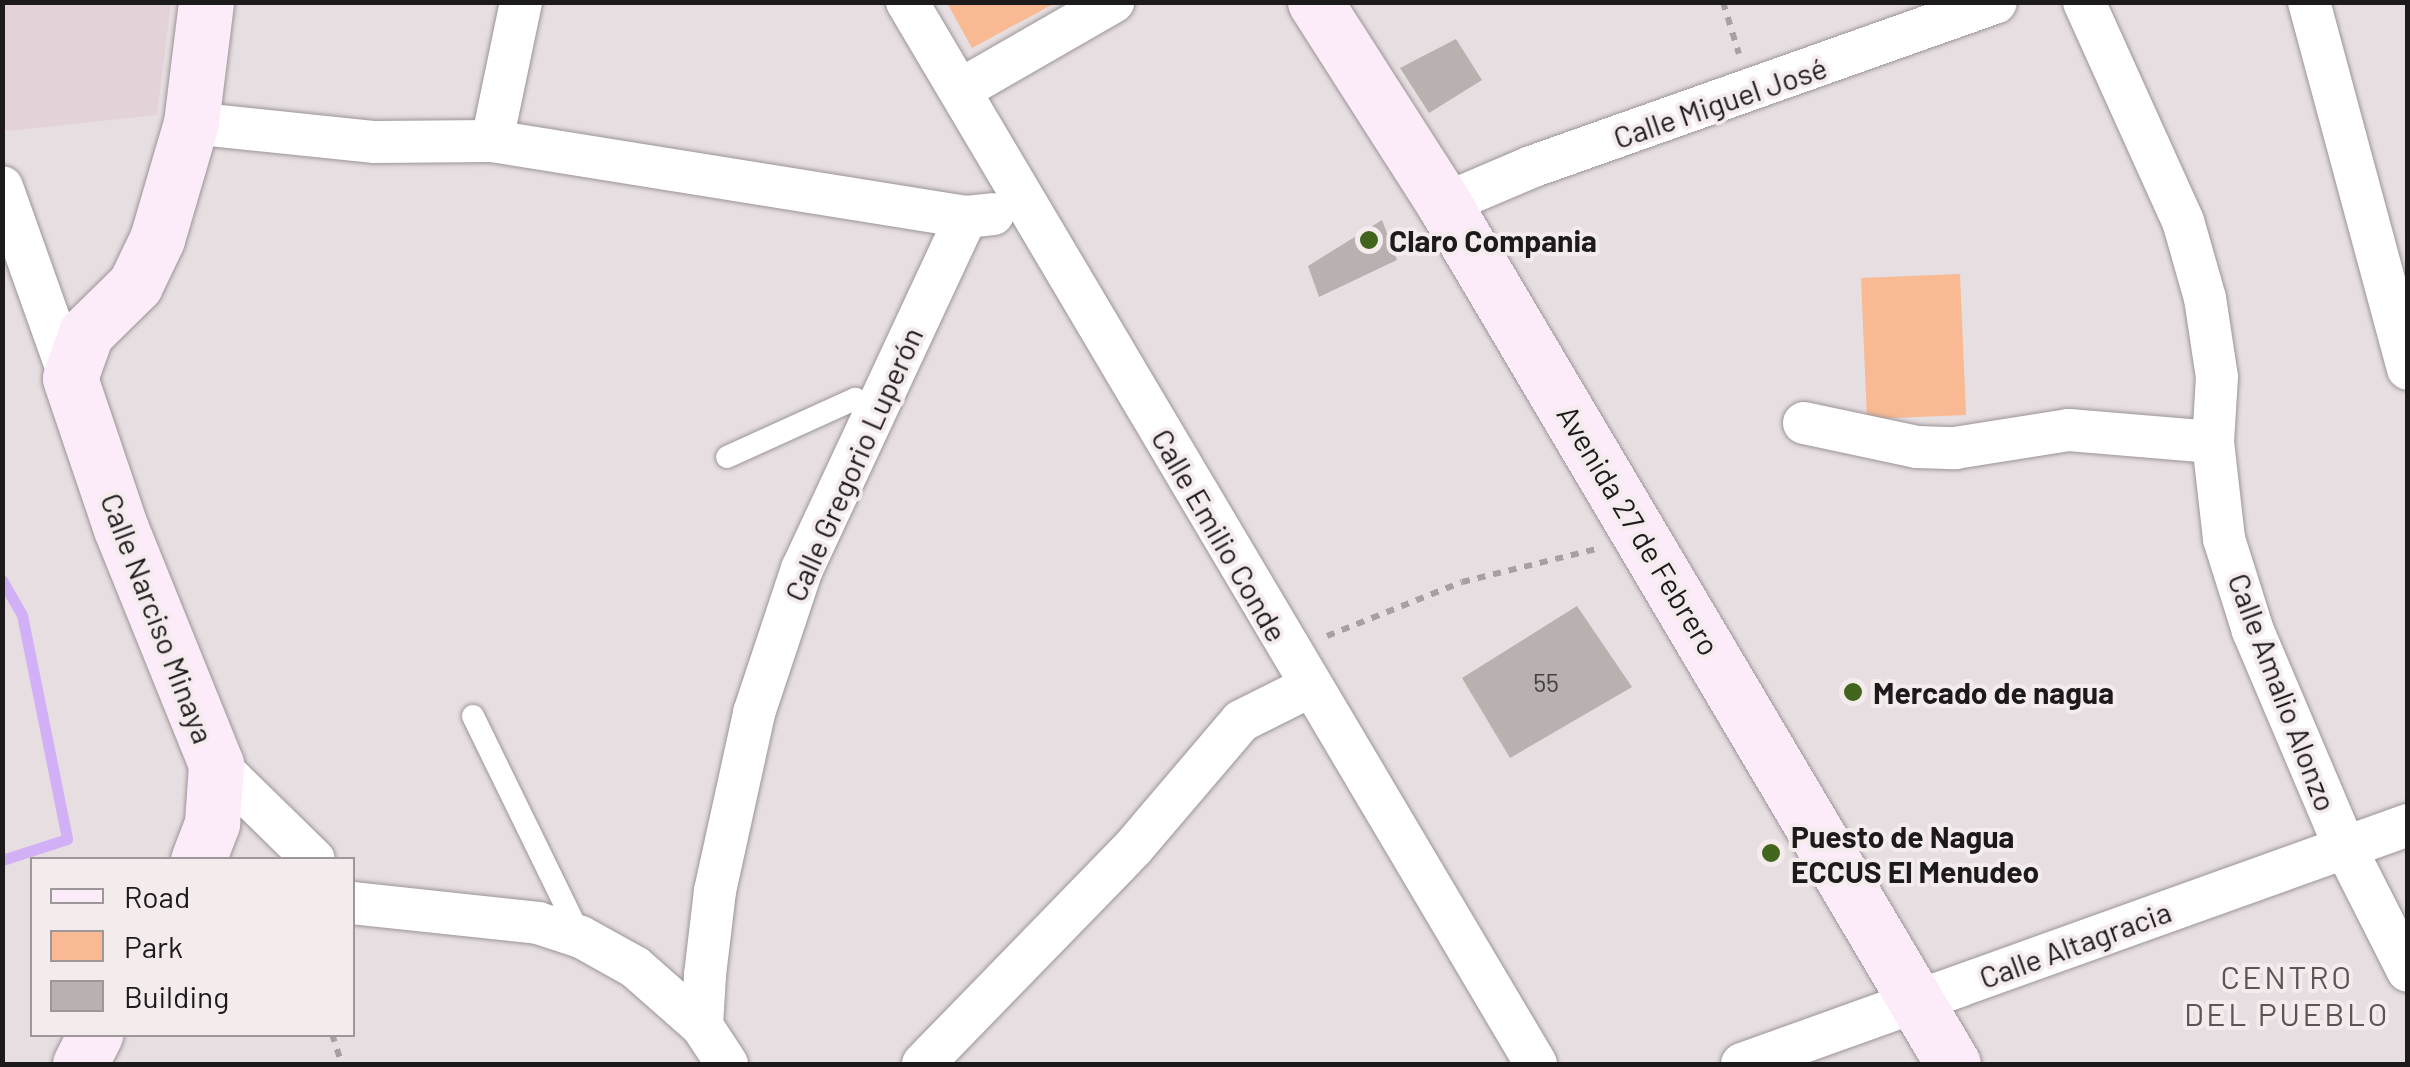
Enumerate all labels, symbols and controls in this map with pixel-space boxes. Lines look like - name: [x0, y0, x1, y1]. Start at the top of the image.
- street label: Calle Miguel José: [1609, 49, 1831, 155]
- place label: Claro Compania: [1389, 222, 1597, 258]
- marker: Claro Compania: [1358, 229, 1380, 251]
- street label: Calle Gregorio Luperón: [776, 321, 930, 607]
- street label: Avenida 27 de Febrero: [1550, 398, 1728, 662]
- street label: Calle Emilio Conde: [1145, 422, 1295, 648]
- street label: Calle Narciso Minaya: [94, 488, 222, 748]
- street label: Calle Amalio Alonzo: [2221, 568, 2345, 816]
- house number: 55: [1533, 667, 1559, 697]
- place label: Mercado de nagua: [1873, 674, 2114, 710]
- marker: Mercado de nagua: [1842, 681, 1864, 703]
- place label: Puesto de Nagua ECCUS El Menudeo: [1791, 818, 2039, 888]
- marker: Puesto de Nagua ECCUS El Menudeo: [1760, 842, 1782, 864]
- legend: [30, 857, 355, 1037]
- text: Road: [124, 878, 190, 914]
- street label: Calle Altagracia: [1974, 893, 2176, 995]
- text: Park: [124, 928, 183, 964]
- district label: CENTRO DEL PUEBLO: [2184, 958, 2390, 1033]
- text: Building: [124, 978, 229, 1014]

